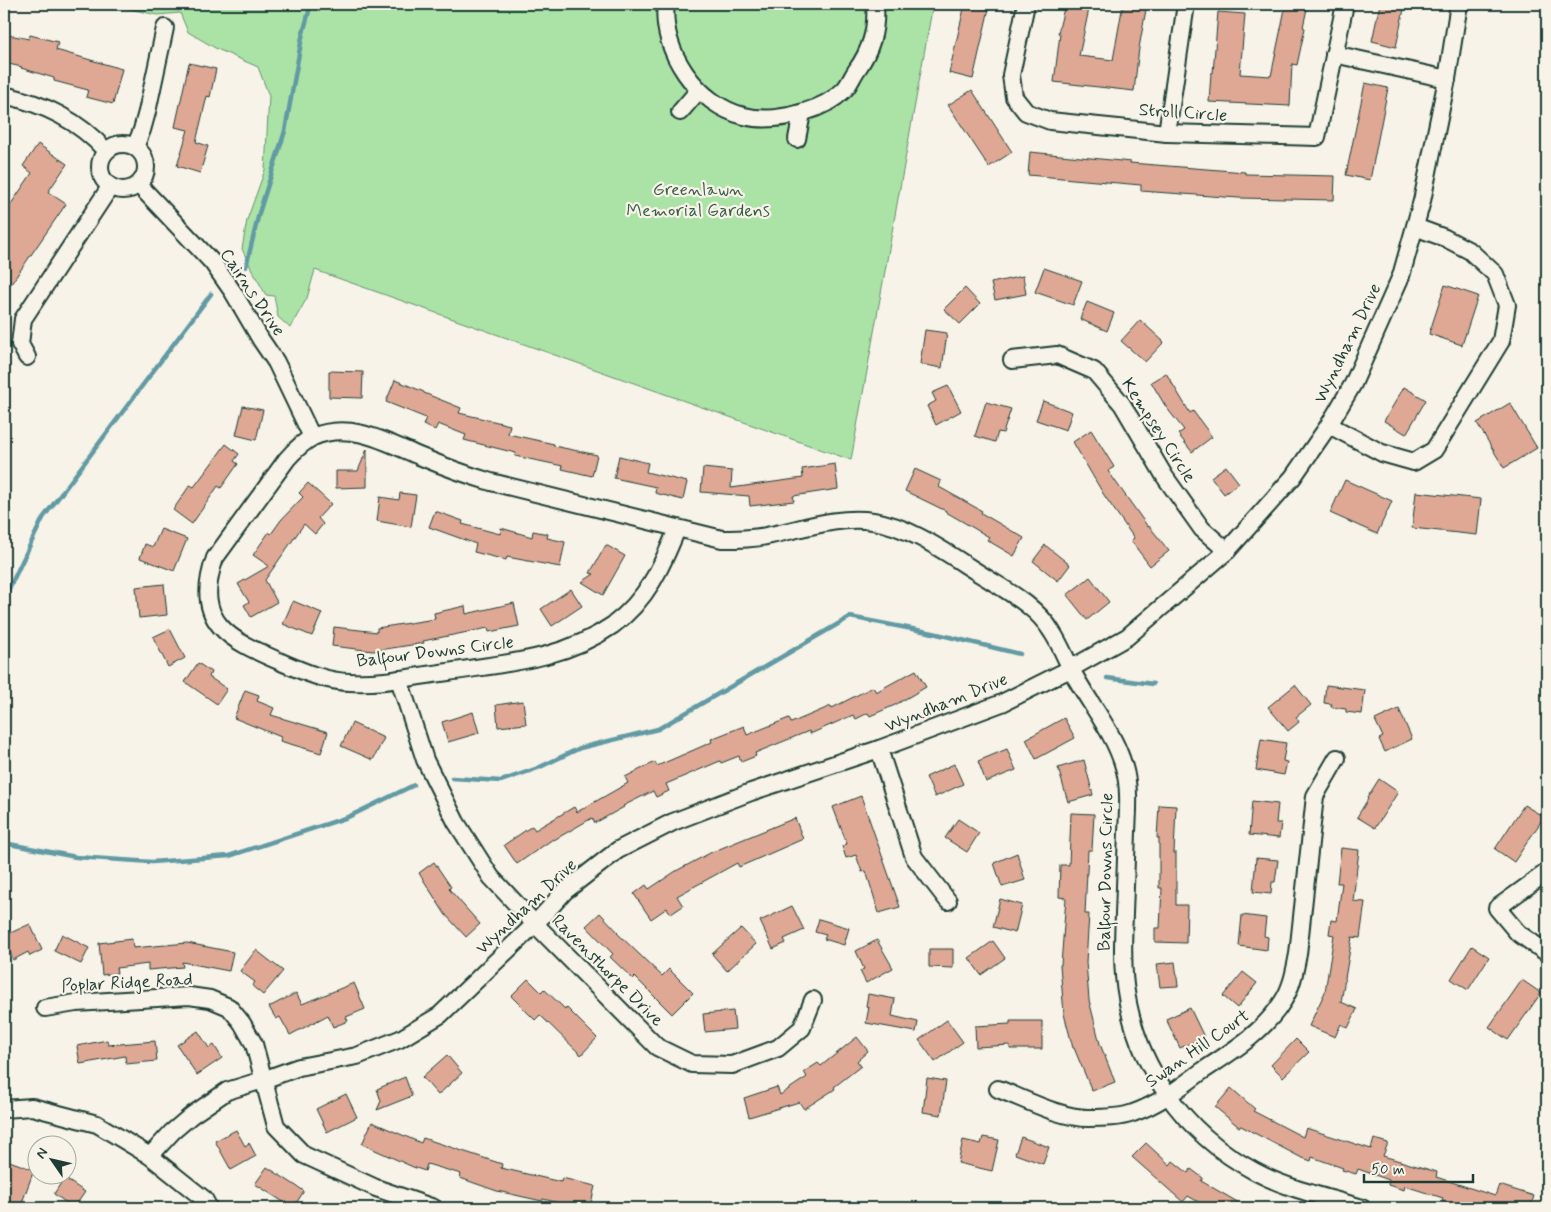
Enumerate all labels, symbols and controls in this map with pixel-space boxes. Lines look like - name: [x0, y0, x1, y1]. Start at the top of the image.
- street label: Stroll Circle: [1138, 98, 1228, 128]
- park label: Greenlawn Memorial Gardens: [626, 178, 770, 223]
- street label: Cairns Drive: [214, 244, 290, 341]
- street label: Wyndham Drive: [1309, 280, 1387, 407]
- street label: Kempsey Circle: [1115, 374, 1201, 488]
- street label: Balfour Downs Circle: [355, 630, 515, 676]
- street label: Wyndham Drive: [881, 667, 1011, 738]
- street label: Balfour Downs Circle: [1093, 793, 1121, 951]
- street label: Wyndham Drive: [471, 853, 583, 960]
- street label: Ravensthorpe Drive: [546, 909, 669, 1032]
- street label: Poplar Ridge Road: [61, 968, 193, 998]
- street label: Swan Hill Court: [1141, 1004, 1254, 1094]
- north arrow: [28, 1134, 78, 1184]
- text: N: [32, 1144, 52, 1162]
- scale bar: [1364, 1152, 1472, 1184]
- text: 50 m: [1371, 1160, 1405, 1180]

